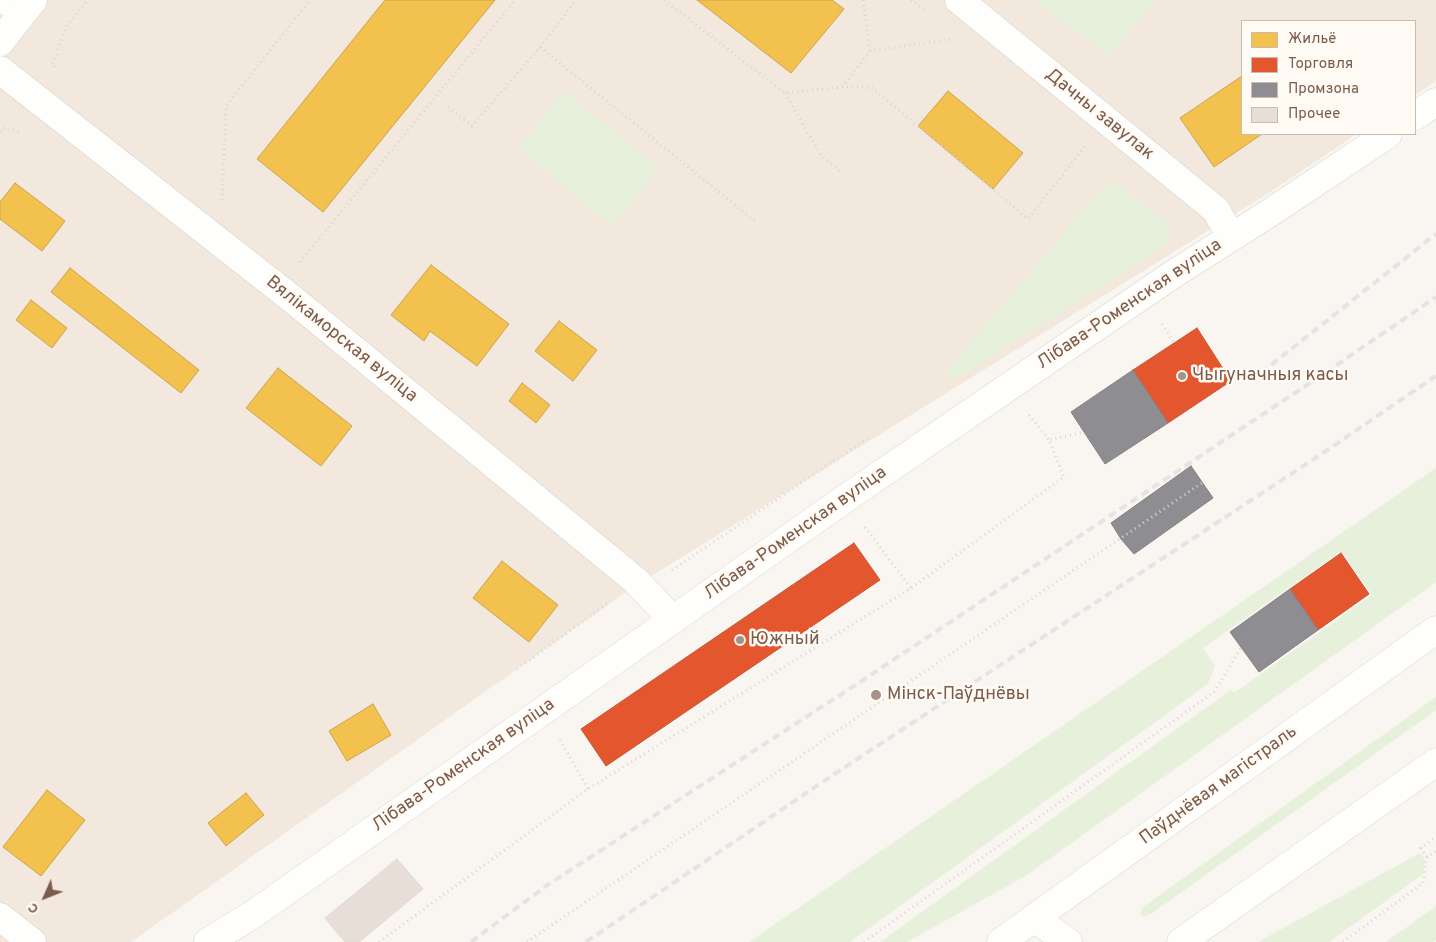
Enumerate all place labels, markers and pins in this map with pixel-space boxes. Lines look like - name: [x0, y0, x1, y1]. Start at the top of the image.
- place label: Чыгуначныя касы: [1192, 365, 1348, 387]
- marker: Чыгуначныя касы: [1176, 370, 1188, 382]
- place label: Южный: [750, 629, 820, 651]
- marker: Южный: [734, 634, 746, 646]
- place label: Мінск-Паўднёвы: [887, 684, 1030, 706]
- marker: Мінск-Паўднёвы: [869, 688, 883, 702]

